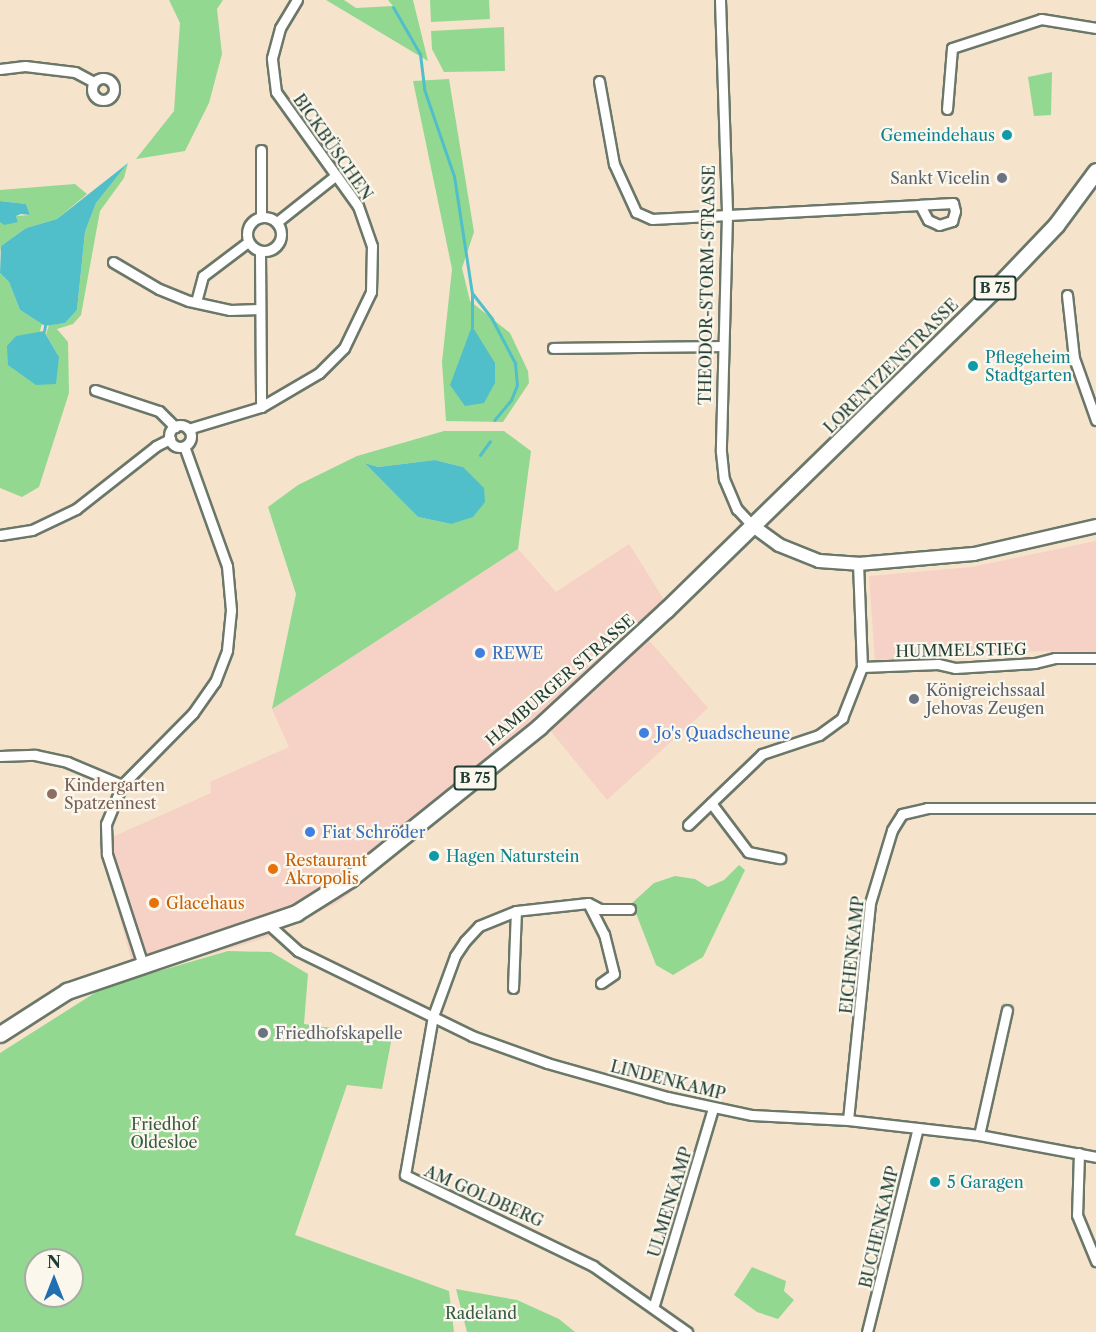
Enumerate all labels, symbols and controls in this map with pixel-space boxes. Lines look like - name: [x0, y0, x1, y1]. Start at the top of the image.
- street label: BICKBÜSCHEN: [289, 90, 377, 204]
- place label: Gemeindehaus: [880, 125, 995, 145]
- marker: Gemeindehaus: [1000, 128, 1014, 142]
- street label: THEODOR-STORM-STRASSE: [695, 165, 719, 405]
- place label: Sankt Vicelin: [890, 168, 990, 188]
- marker: Sankt Vicelin: [995, 171, 1009, 185]
- road number: B 75: [972, 276, 1018, 300]
- street label: LORENTZENSTRASSE: [820, 295, 962, 437]
- place label: Pflegeheim Stadtgarten: [985, 347, 1072, 385]
- marker: Pflegeheim Stadtgarten: [966, 359, 980, 373]
- street label: HAMBURGER STRASSE: [481, 610, 639, 750]
- street label: HUMMELSTIEG: [895, 639, 1027, 661]
- place label: REWE: [492, 643, 543, 663]
- marker: REWE: [473, 646, 487, 660]
- place label: Königreichssaal Jehovas Zeugen: [926, 680, 1045, 718]
- marker: Königreichssaal Jehovas Zeugen: [907, 692, 921, 706]
- place label: Jo's Quadscheune: [656, 723, 790, 743]
- marker: Jo's Quadscheune: [637, 726, 651, 740]
- road number: B 75: [452, 766, 498, 790]
- place label: Kindergarten Spatzennest: [64, 775, 165, 813]
- marker: Kindergarten Spatzennest: [45, 787, 59, 801]
- place label: Fiat Schröder: [322, 822, 425, 842]
- marker: Fiat Schröder: [303, 825, 317, 839]
- place label: Hagen Naturstein: [446, 846, 580, 866]
- marker: Hagen Naturstein: [427, 849, 441, 863]
- place label: Restaurant Akropolis: [285, 850, 367, 888]
- marker: Restaurant Akropolis: [266, 862, 280, 876]
- place label: Glacehaus: [166, 893, 245, 913]
- street label: EICHENKAMP: [836, 895, 868, 1015]
- marker: Glacehaus: [147, 896, 161, 910]
- place label: Friedhofskapelle: [275, 1023, 403, 1043]
- marker: Friedhofskapelle: [256, 1026, 270, 1040]
- street label: LINDENKAMP: [609, 1056, 727, 1104]
- park label: Friedhof Oldesloe: [130, 1114, 198, 1152]
- street label: ULMENKAMP: [644, 1145, 696, 1259]
- street label: AM GOLDBERG: [422, 1161, 546, 1231]
- street label: BUCHENKAMP: [856, 1164, 902, 1290]
- place label: 5 Garagen: [947, 1172, 1024, 1192]
- marker: 5 Garagen: [928, 1175, 942, 1189]
- north arrow: [24, 1248, 84, 1308]
- text: N: [47, 1252, 61, 1272]
- park label: Radeland: [445, 1303, 517, 1323]

